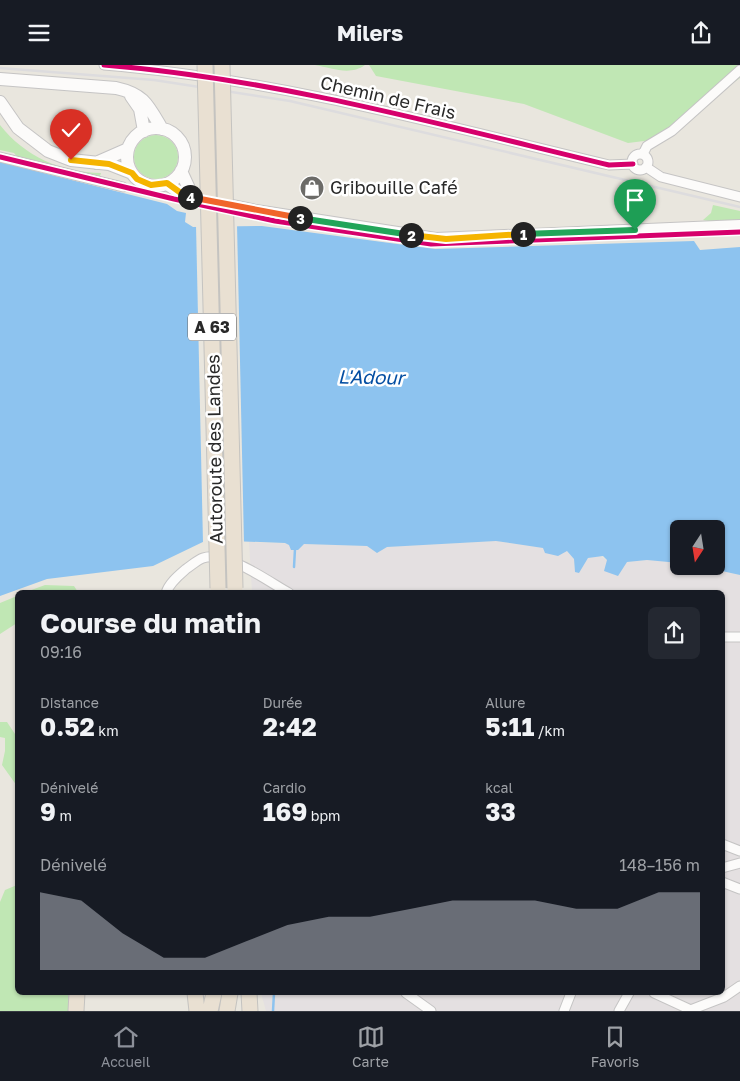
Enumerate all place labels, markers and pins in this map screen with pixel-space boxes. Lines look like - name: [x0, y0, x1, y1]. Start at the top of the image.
- pin: [50, 109, 92, 160]
- shop icon: Gribouille Café: [299, 175, 325, 201]
- place label: Gribouille Café: [330, 176, 458, 198]
- pin: [614, 179, 656, 230]
- pin: 4: [178, 185, 202, 209]
- pin: 3: [288, 205, 312, 231]
- pin: 1: [510, 221, 536, 247]
- pin: 2: [398, 223, 424, 247]

